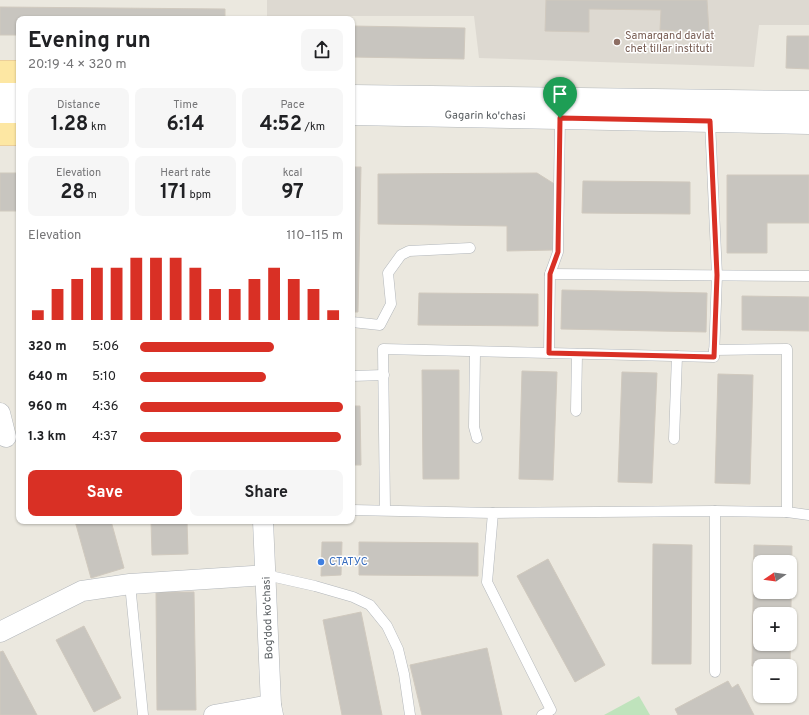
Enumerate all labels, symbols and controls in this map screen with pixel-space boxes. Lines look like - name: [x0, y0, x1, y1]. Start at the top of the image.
- text: Evening run: [28, 28, 151, 55]
- button: share: [301, 29, 343, 71]
- place label: Samarqand davlat chet tillar instituti: [625, 29, 714, 56]
- marker: Samarqand davlat chet tillar instituti: [612, 37, 622, 47]
- text: 20:19 · 4 × 320 m: [28, 57, 126, 73]
- pin: [543, 77, 577, 118]
- icon: arrive: [549, 83, 571, 105]
- text: Distance: [57, 98, 100, 112]
- text: Time: [173, 98, 198, 112]
- text: Pace: [280, 98, 305, 112]
- street label: Gagarin ko'chasi: [444, 108, 526, 124]
- text: 1.28: [51, 112, 88, 138]
- text: 6:14: [166, 112, 205, 138]
- text: 4:52: [260, 112, 302, 138]
- text: km: [88, 120, 106, 134]
- text: /km: [302, 120, 325, 134]
- text: Elevation: [56, 166, 101, 180]
- text: Heart rate: [160, 166, 211, 180]
- text: kcal: [283, 166, 302, 180]
- text: 28: [60, 180, 85, 206]
- text: 171: [160, 180, 187, 206]
- text: 97: [281, 180, 304, 206]
- text: m: [85, 188, 97, 202]
- text: bpm: [187, 188, 211, 202]
- text: Elevation: [28, 228, 81, 244]
- text: 110–115 m: [286, 228, 343, 244]
- text: 320 m: [28, 339, 67, 355]
- text: 5:06: [92, 339, 119, 355]
- text: 640 m: [28, 369, 68, 385]
- text: 5:10: [92, 369, 116, 385]
- text: 960 m: [28, 399, 67, 415]
- text: 4:36: [92, 399, 119, 415]
- text: 1.3 km: [28, 429, 66, 445]
- text: 4:37: [92, 429, 117, 445]
- button: Save: [28, 470, 182, 516]
- button: Share: [190, 470, 343, 516]
- place label: СТАТУС: [329, 555, 368, 569]
- north arrow: [753, 555, 797, 599]
- map controls: [753, 555, 797, 703]
- marker: СТАТУС: [316, 557, 326, 567]
- street label: Bog'dod ko'chasi: [260, 576, 276, 660]
- button: +: [753, 607, 797, 651]
- button: −: [753, 659, 797, 703]

